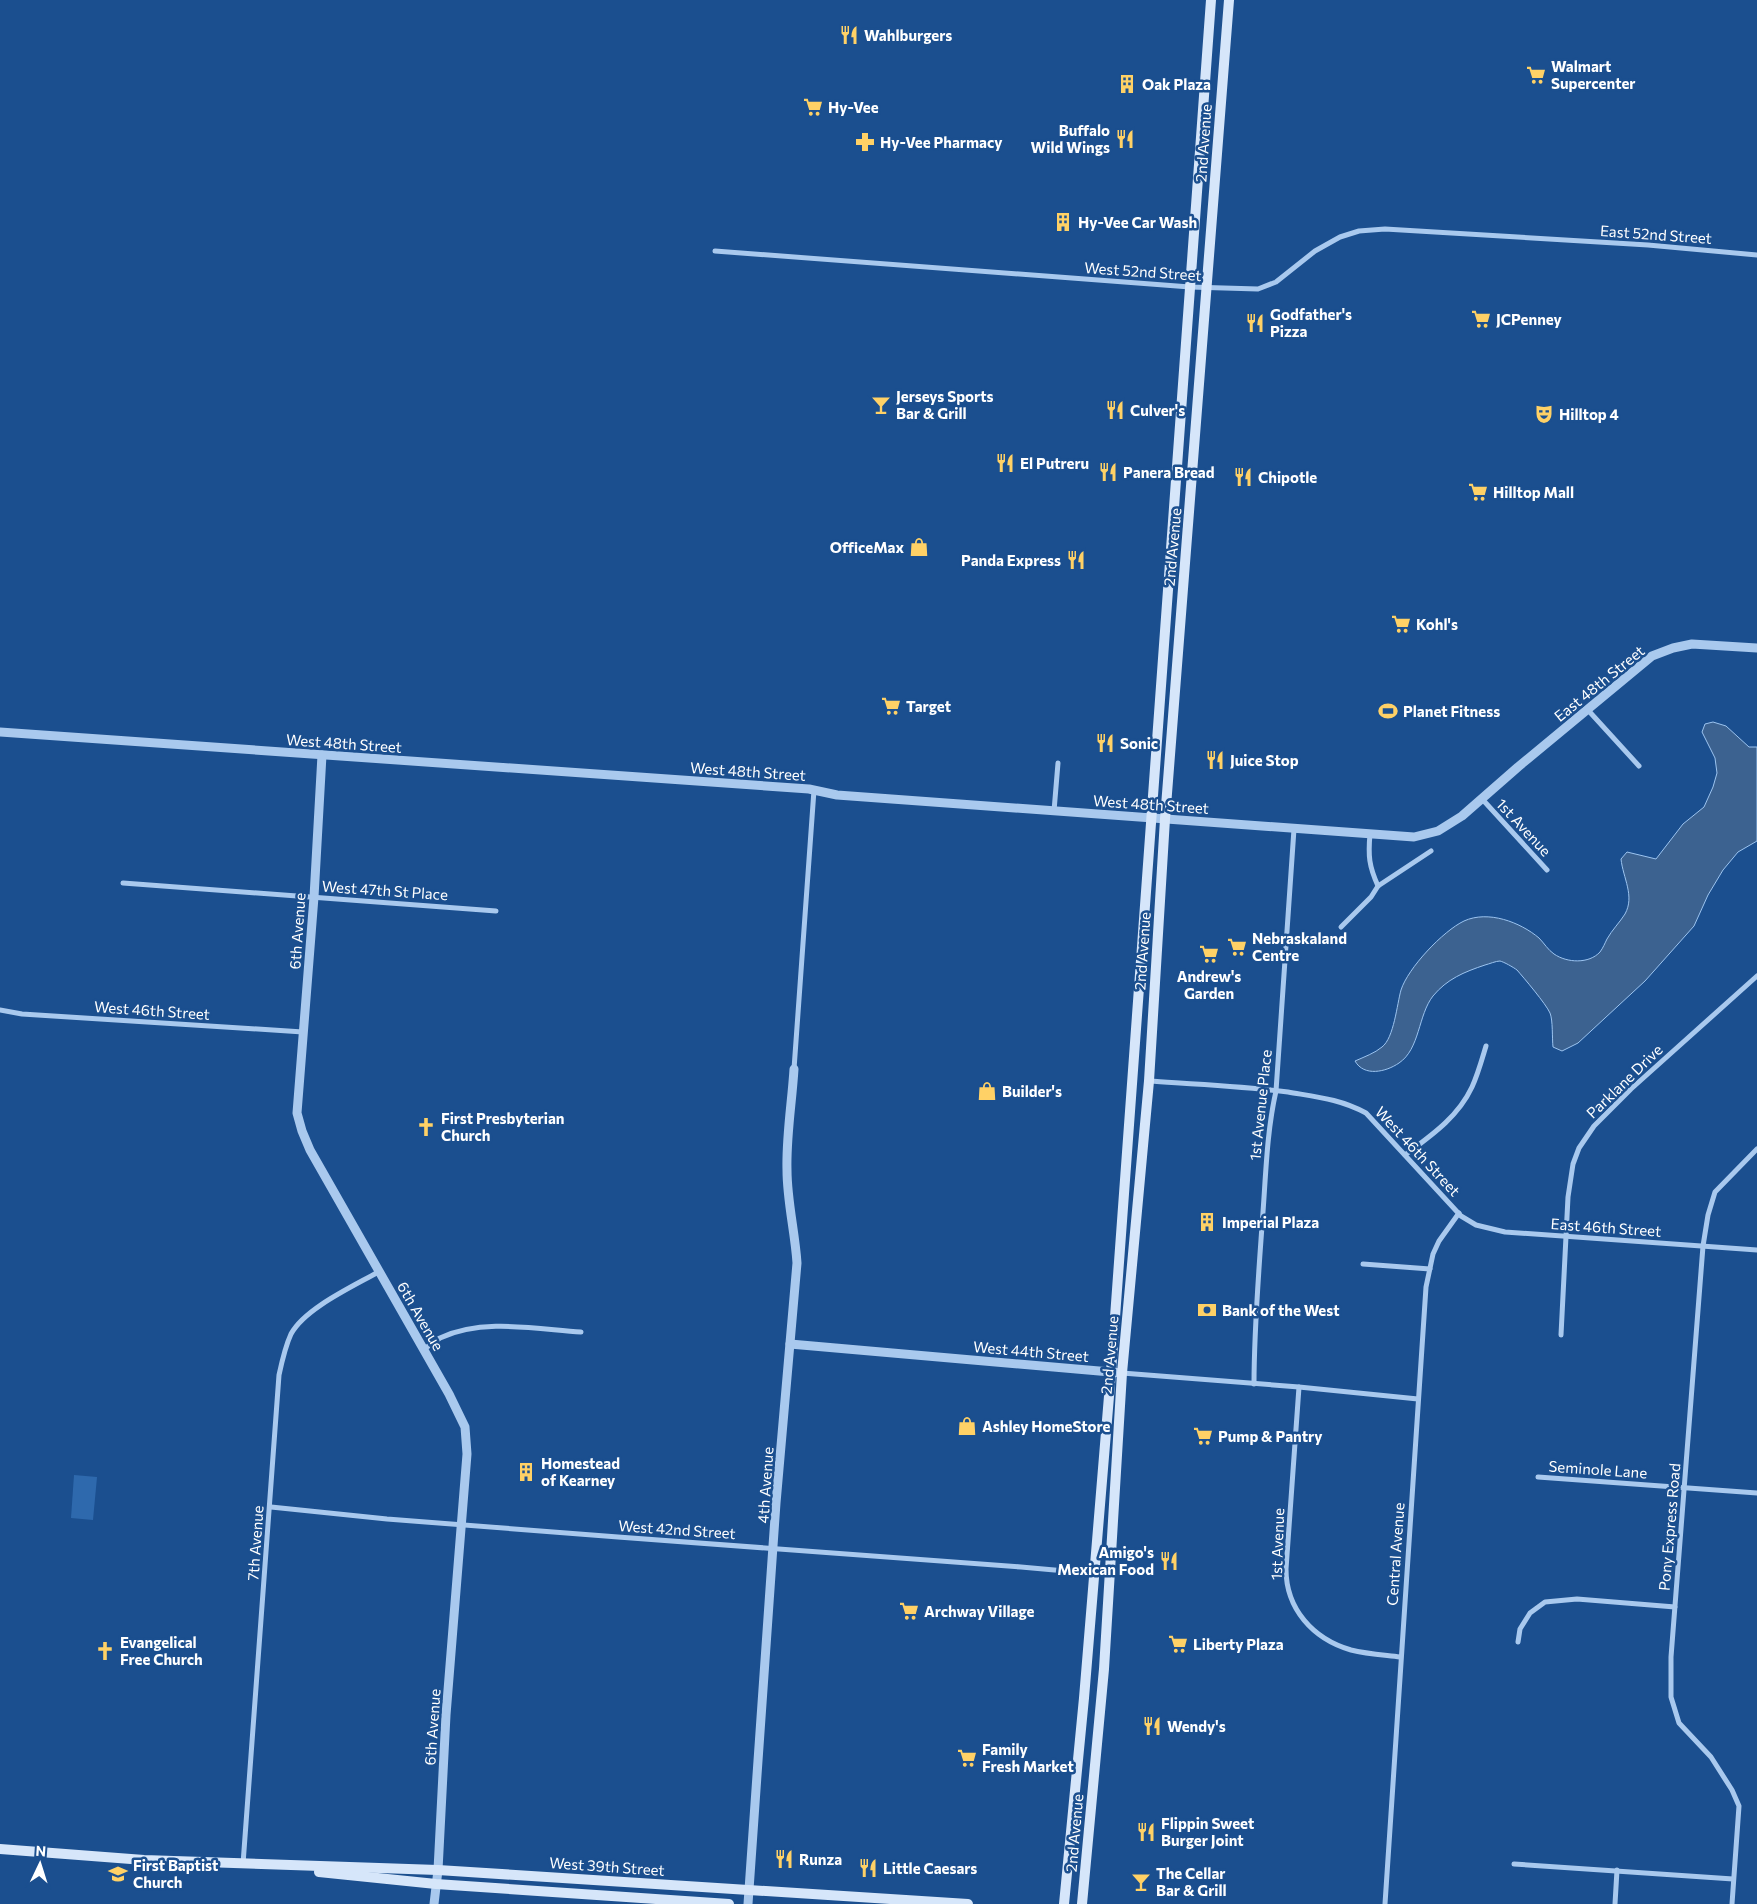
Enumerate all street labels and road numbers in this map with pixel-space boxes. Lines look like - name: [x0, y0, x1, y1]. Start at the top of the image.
- street label: 2nd Avenue: [1191, 103, 1215, 183]
- street label: East 52nd Street: [1600, 221, 1712, 247]
- street label: West 52nd Street: [1084, 258, 1202, 284]
- street label: 2nd Avenue: [1160, 507, 1184, 587]
- street label: East 48th Street: [1550, 641, 1648, 725]
- street label: West 48th Street: [285, 730, 403, 756]
- street label: West 48th Street: [689, 758, 807, 784]
- street label: West 48th Street: [1092, 791, 1210, 817]
- street label: 1st Avenue: [1493, 794, 1555, 860]
- street label: West 47th St Place: [321, 877, 449, 903]
- street label: 6th Avenue: [285, 892, 309, 970]
- street label: 2nd Avenue: [1130, 911, 1154, 991]
- street label: West 46th Street: [93, 997, 211, 1023]
- street label: Parklane Drive: [1582, 1040, 1666, 1122]
- street label: 1st Avenue Place: [1245, 1049, 1275, 1161]
- street label: West 46th Street: [1372, 1102, 1464, 1200]
- street label: East 46th Street: [1550, 1214, 1662, 1240]
- street label: 6th Avenue: [394, 1278, 448, 1354]
- street label: 2nd Avenue: [1097, 1315, 1121, 1395]
- street label: West 44th Street: [972, 1337, 1090, 1365]
- street label: 4th Avenue: [753, 1446, 777, 1524]
- street label: Seminole Lane: [1548, 1457, 1648, 1481]
- street label: Pony Express Road: [1654, 1462, 1684, 1592]
- street label: Central Avenue: [1382, 1502, 1408, 1606]
- street label: 7th Avenue: [243, 1505, 267, 1581]
- street label: 1st Avenue: [1267, 1508, 1287, 1580]
- street label: West 42nd Street: [618, 1516, 736, 1542]
- street label: 6th Avenue: [420, 1688, 444, 1766]
- street label: 2nd Avenue: [1062, 1793, 1086, 1873]
- street label: West 39th Street: [549, 1853, 665, 1879]

